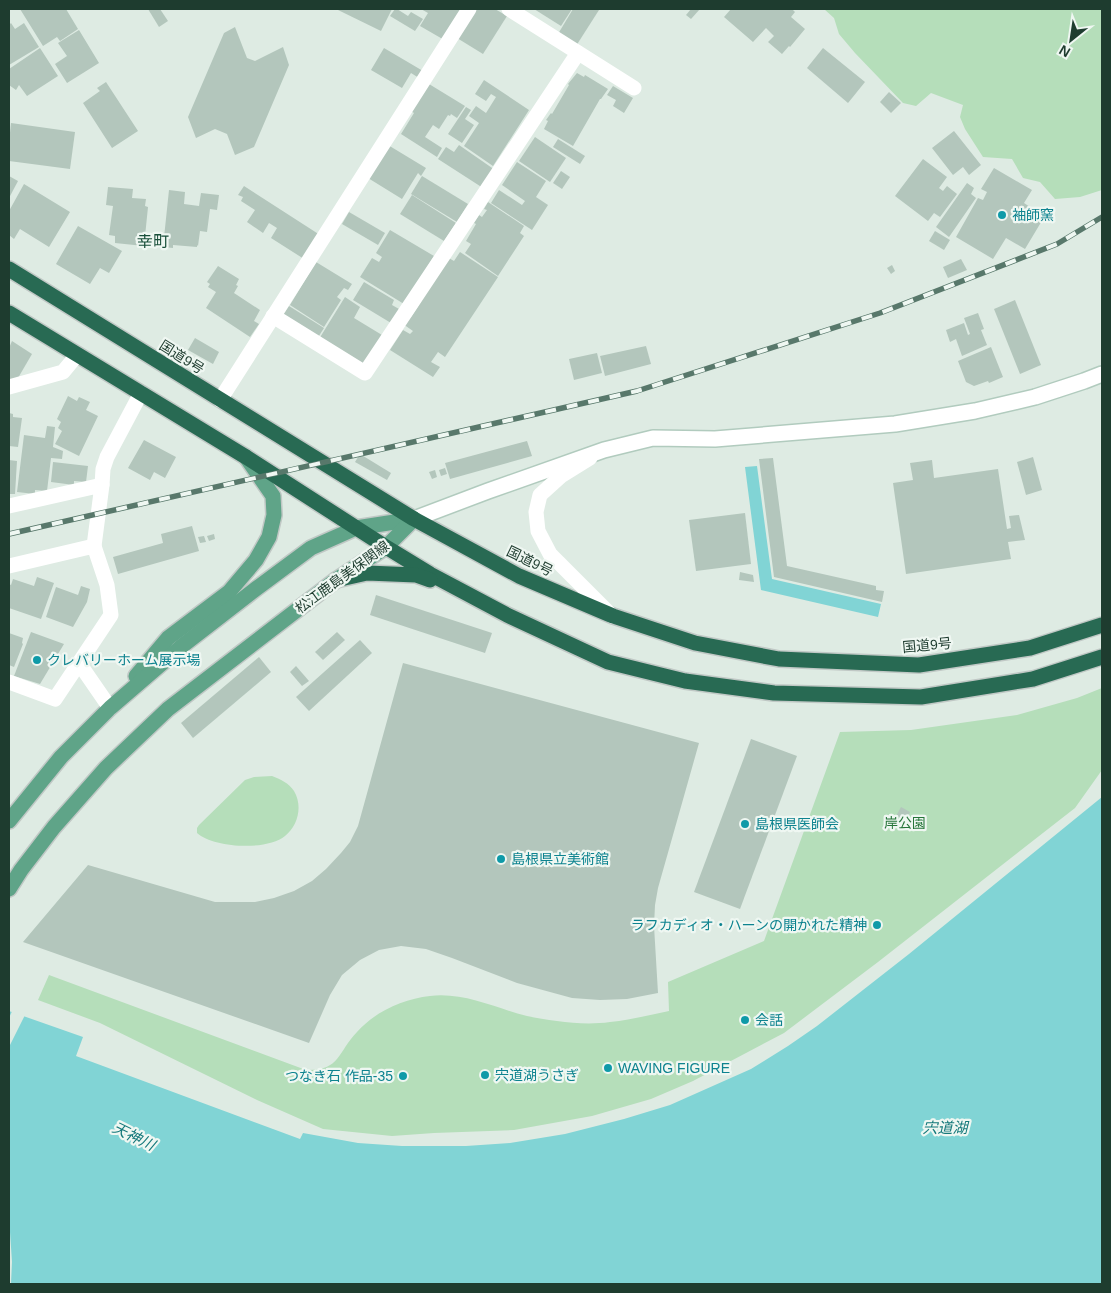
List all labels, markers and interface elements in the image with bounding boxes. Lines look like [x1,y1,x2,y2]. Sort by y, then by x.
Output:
north arrow [1046,15,1096,65]
text: N [1056,42,1073,61]
place label: 袖師窯 [1012,207,1054,223]
marker: 袖師窯 [996,209,1008,221]
district label: 幸町 [137,233,169,250]
street label: 国道9号 [157,337,207,377]
street label: 松江鹿島美保関線 [292,538,392,616]
street label: 国道9号 [504,543,556,579]
street label: 国道9号 [901,635,953,655]
place label: クレバリーホーム展示場 [47,652,201,668]
marker: クレバリーホーム展示場 [31,654,43,666]
park label: 岸公園 [884,815,926,831]
place label: 島根県医師会 [755,816,839,832]
marker: 島根県医師会 [739,818,751,830]
place label: 島根県立美術館 [511,851,609,867]
marker: 島根県立美術館 [495,853,507,865]
place label: ラフカディオ・ハーンの開かれた精神 [631,917,867,933]
marker: ラフカディオ・ハーンの開かれた精神 [871,919,883,931]
place label: 会話 [755,1012,783,1028]
marker: 会話 [739,1014,751,1026]
place label: WAVING FIGURE [618,1060,730,1076]
marker: WAVING FIGURE [602,1062,614,1074]
place label: 宍道湖うさぎ [495,1067,579,1083]
place label: つなき石 作品-35 [285,1068,393,1084]
marker: 宍道湖うさぎ [479,1069,491,1081]
marker: つなき石 作品-35 [397,1070,409,1082]
water label: 天神川 [110,1118,160,1154]
water label: 宍道湖 [922,1119,969,1136]

